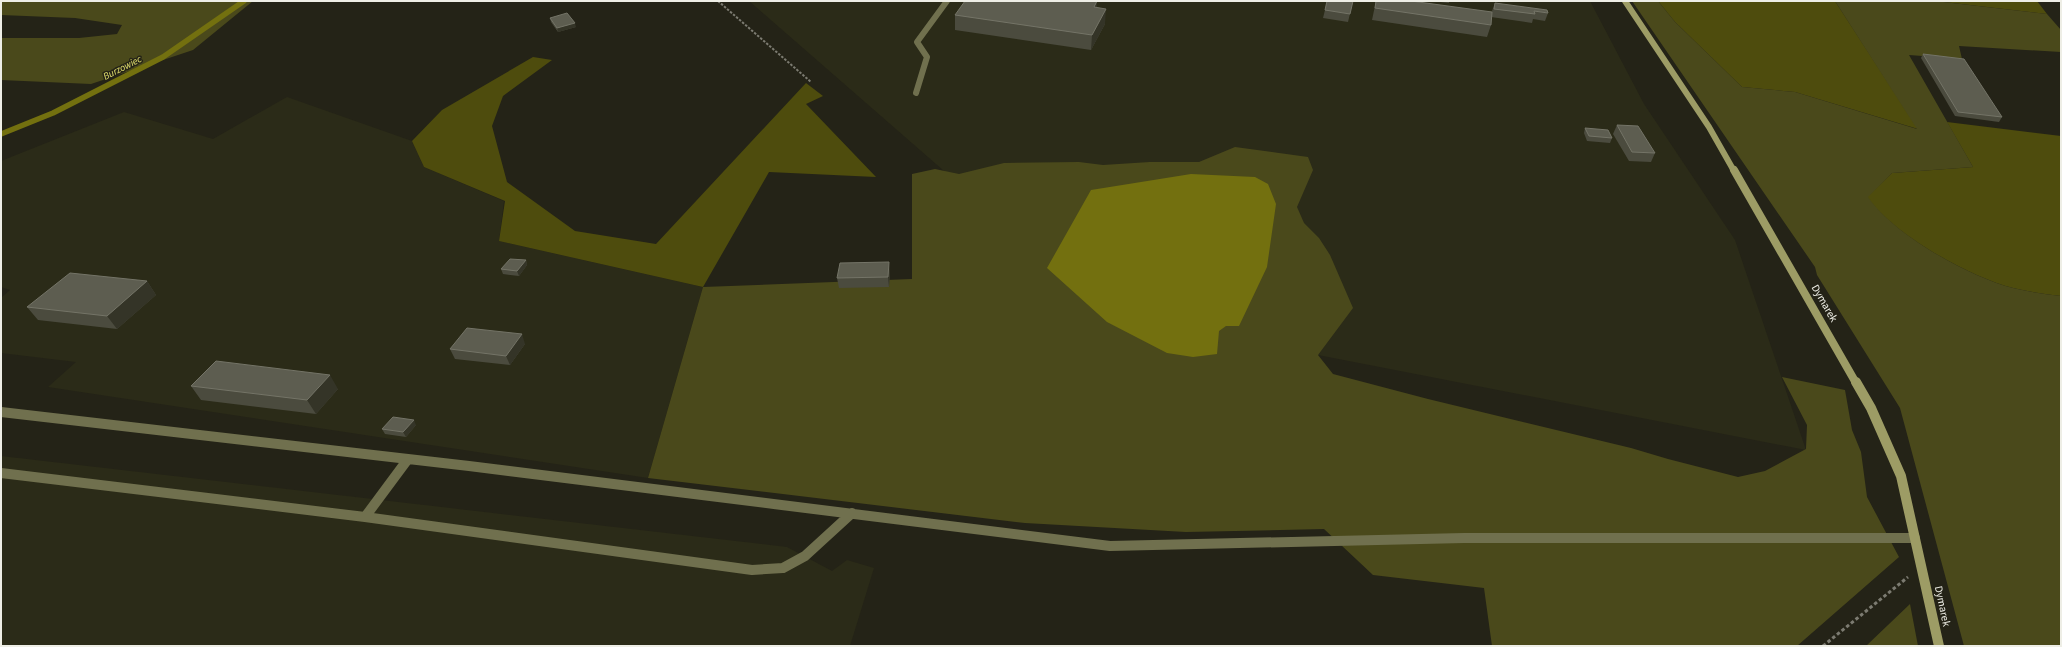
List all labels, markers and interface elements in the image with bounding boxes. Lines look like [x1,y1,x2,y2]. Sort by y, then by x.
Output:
water label: Burzowiec [101,52,145,84]
street label: Dymarek [1808,282,1842,325]
street label: Dymarek [1931,584,1954,628]

